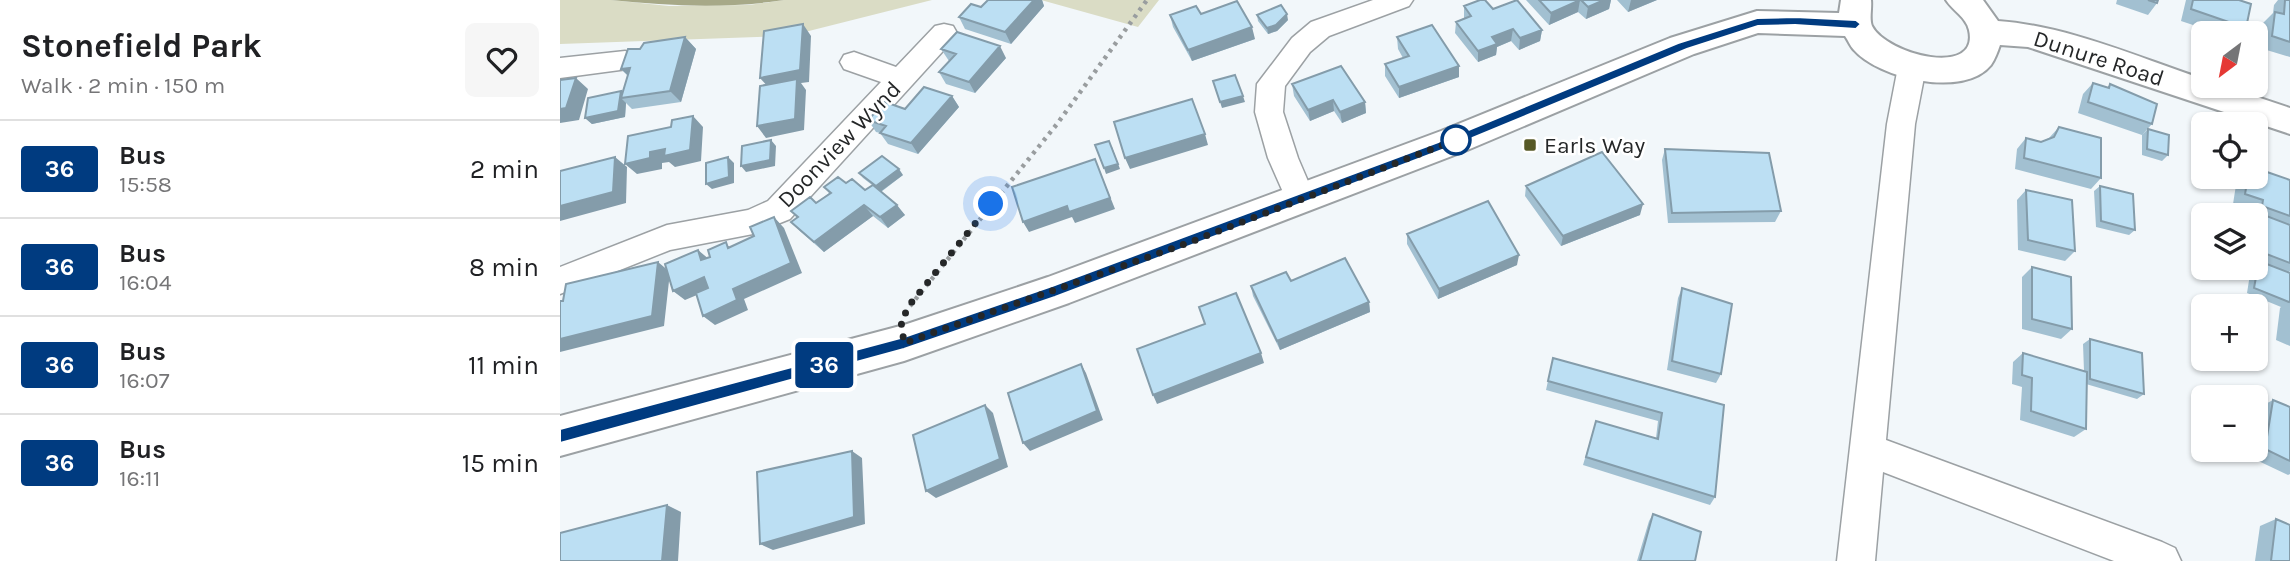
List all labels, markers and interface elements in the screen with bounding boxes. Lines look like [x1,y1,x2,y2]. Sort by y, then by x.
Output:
north arrow [2191,21,2268,98]
map controls [2191,21,2268,462]
button: heart [465,23,539,97]
street label: Dunure Road [2030,25,2167,92]
text: Stonefield Park [21,27,262,65]
text: Walk · 2 min · 150 m [21,72,225,99]
street label: Doonview Wynd [772,76,906,213]
button: locate [2191,112,2268,189]
unlabelled marker [1441,125,1471,155]
place label: Earls Way [1544,132,1645,159]
marker: Earls Way [1522,137,1538,153]
text: Bus [119,140,166,171]
text: 2 min [470,154,539,185]
text: 36 [45,155,74,183]
text: 15:58 [119,171,172,198]
your location [973,186,1008,221]
button: layers [2191,203,2268,280]
text: Bus [119,238,166,269]
text: 8 min [469,252,539,283]
text: 36 [45,253,74,281]
text: 16:04 [119,269,172,296]
button: + [2191,294,2268,371]
text: Bus [119,336,166,367]
line badge: 36 [792,342,856,388]
text: 11 min [468,350,539,381]
text: 36 [45,351,74,379]
text: 36 [809,351,839,379]
text: 16:07 [119,367,170,394]
button: − [2191,385,2268,462]
text: Bus [119,434,166,465]
text: 15 min [462,448,539,479]
text: 36 [45,449,74,477]
text: 16:11 [119,465,160,492]

